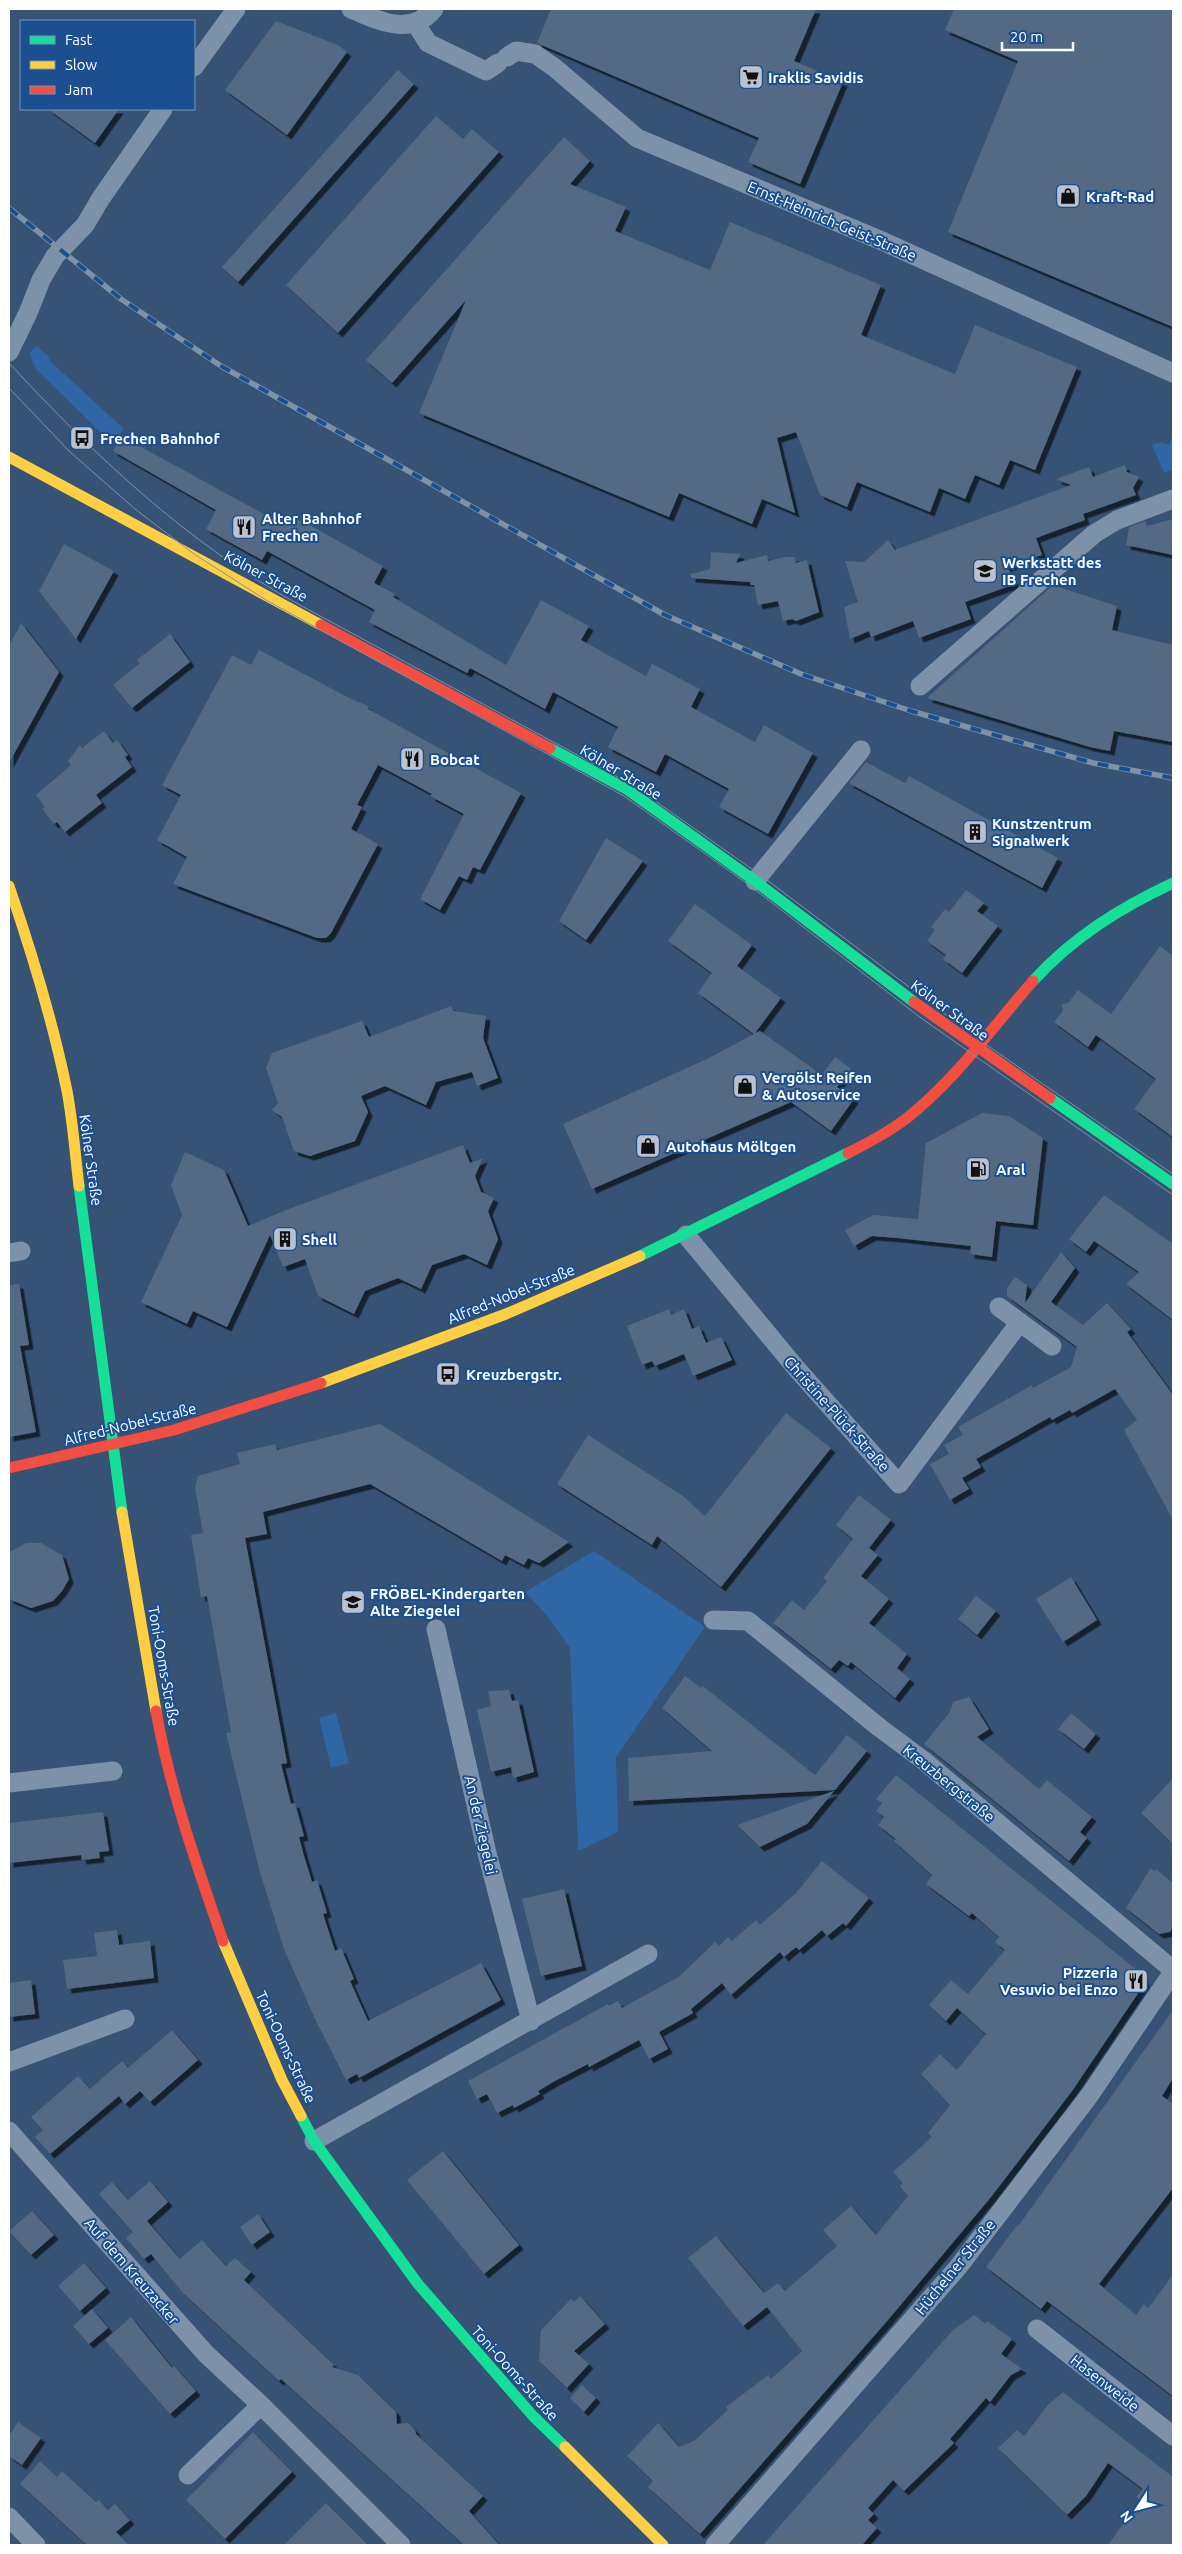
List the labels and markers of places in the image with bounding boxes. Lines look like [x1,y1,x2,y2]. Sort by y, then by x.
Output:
supermarket icon: Iraklis Savidis [738,64,764,90]
place label: Iraklis Savidis [768,69,864,86]
shop icon: Kraft-Rad [1055,183,1081,209]
place label: Kraft-Rad [1086,188,1154,205]
bus stop icon: Frechen Bahnhof [69,425,95,451]
place label: Frechen Bahnhof [100,430,220,447]
place label: Alter Bahnhof Frechen [262,510,362,544]
restaurant icon: Alter Bahnhof Frechen [231,514,257,540]
place label: Werkstatt des IB Frechen [1002,554,1102,588]
school or university icon: Werkstatt des IB Frechen [972,558,998,584]
restaurant icon: Bobcat [399,746,425,772]
place label: Bobcat [430,751,480,768]
place label: Kunstzentrum Signalwerk [992,815,1092,849]
building icon: Kunstzentrum Signalwerk [962,819,988,845]
place label: Vergölst Reifen & Autoservice [762,1069,872,1103]
shop icon: Vergölst Reifen & Autoservice [732,1073,758,1099]
shop icon: Autohaus Möltgen [635,1133,661,1159]
place label: Autohaus Möltgen [666,1138,796,1155]
fuel station icon: Aral [965,1156,991,1182]
place label: Aral [996,1161,1026,1178]
building icon: Shell [272,1226,298,1252]
place label: Shell [302,1231,337,1248]
bus stop icon: Kreuzbergstr. [435,1361,461,1387]
place label: Kreuzbergstr. [466,1366,562,1383]
place label: FRÖBEL-Kindergarten Alte Ziegelei [370,1585,525,1619]
school or university icon: FRÖBEL-Kindergarten Alte Ziegelei [340,1589,366,1615]
place label: Pizzeria Vesuvio bei Enzo [1000,1964,1118,1998]
restaurant icon: Pizzeria Vesuvio bei Enzo [1123,1968,1149,1994]

